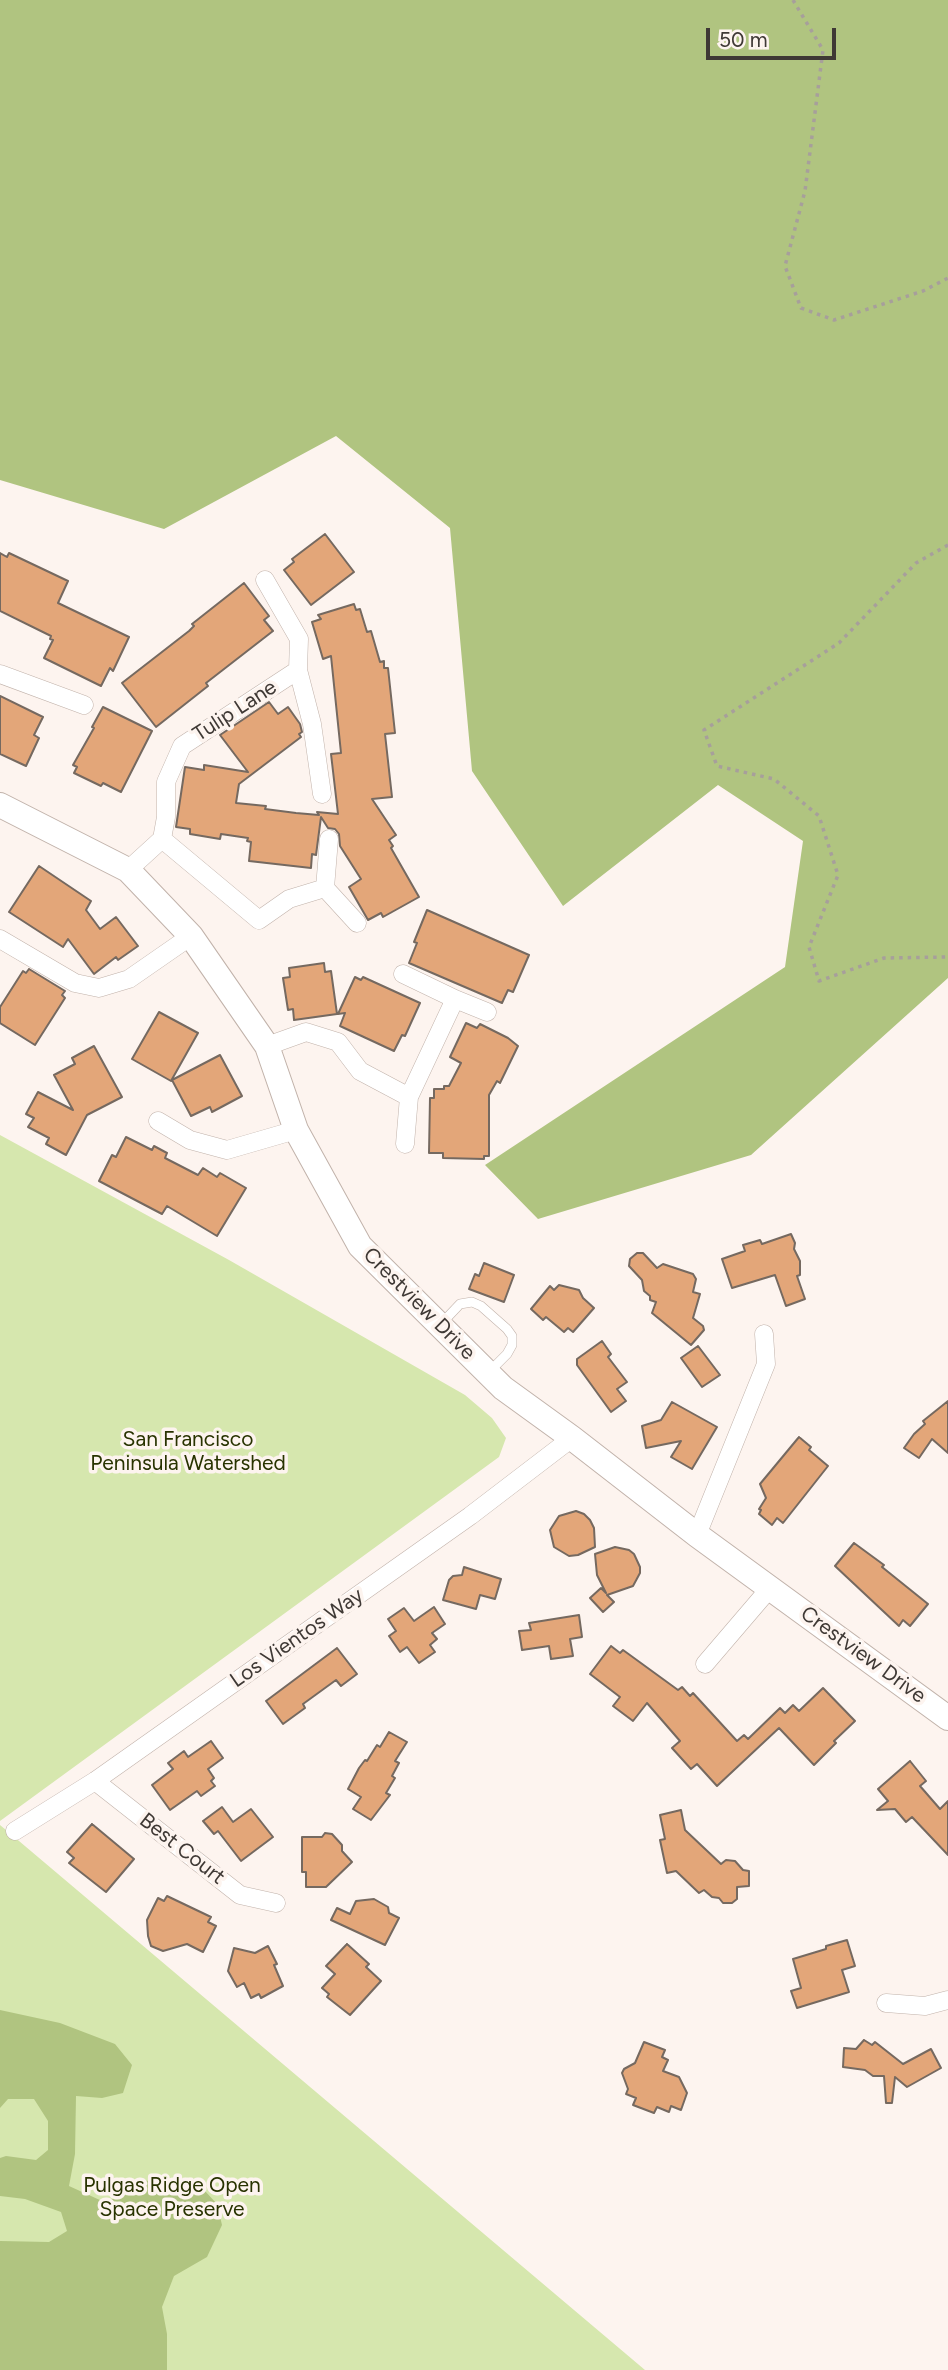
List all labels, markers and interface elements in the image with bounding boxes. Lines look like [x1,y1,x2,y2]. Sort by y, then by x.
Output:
scale bar [710,14,839,58]
text: 50 m [719,27,768,52]
street label: Tulip Lane [189,675,281,747]
street label: Crestview Drive [358,1243,480,1365]
park label: San Francisco Peninsula Watershed [90,1427,286,1477]
street label: Los Vientos Way [226,1583,368,1693]
street label: Crestview Drive [795,1601,931,1709]
street label: Best Court [134,1808,230,1890]
park label: Pulgas Ridge Open Space Preserve [83,2173,261,2223]

